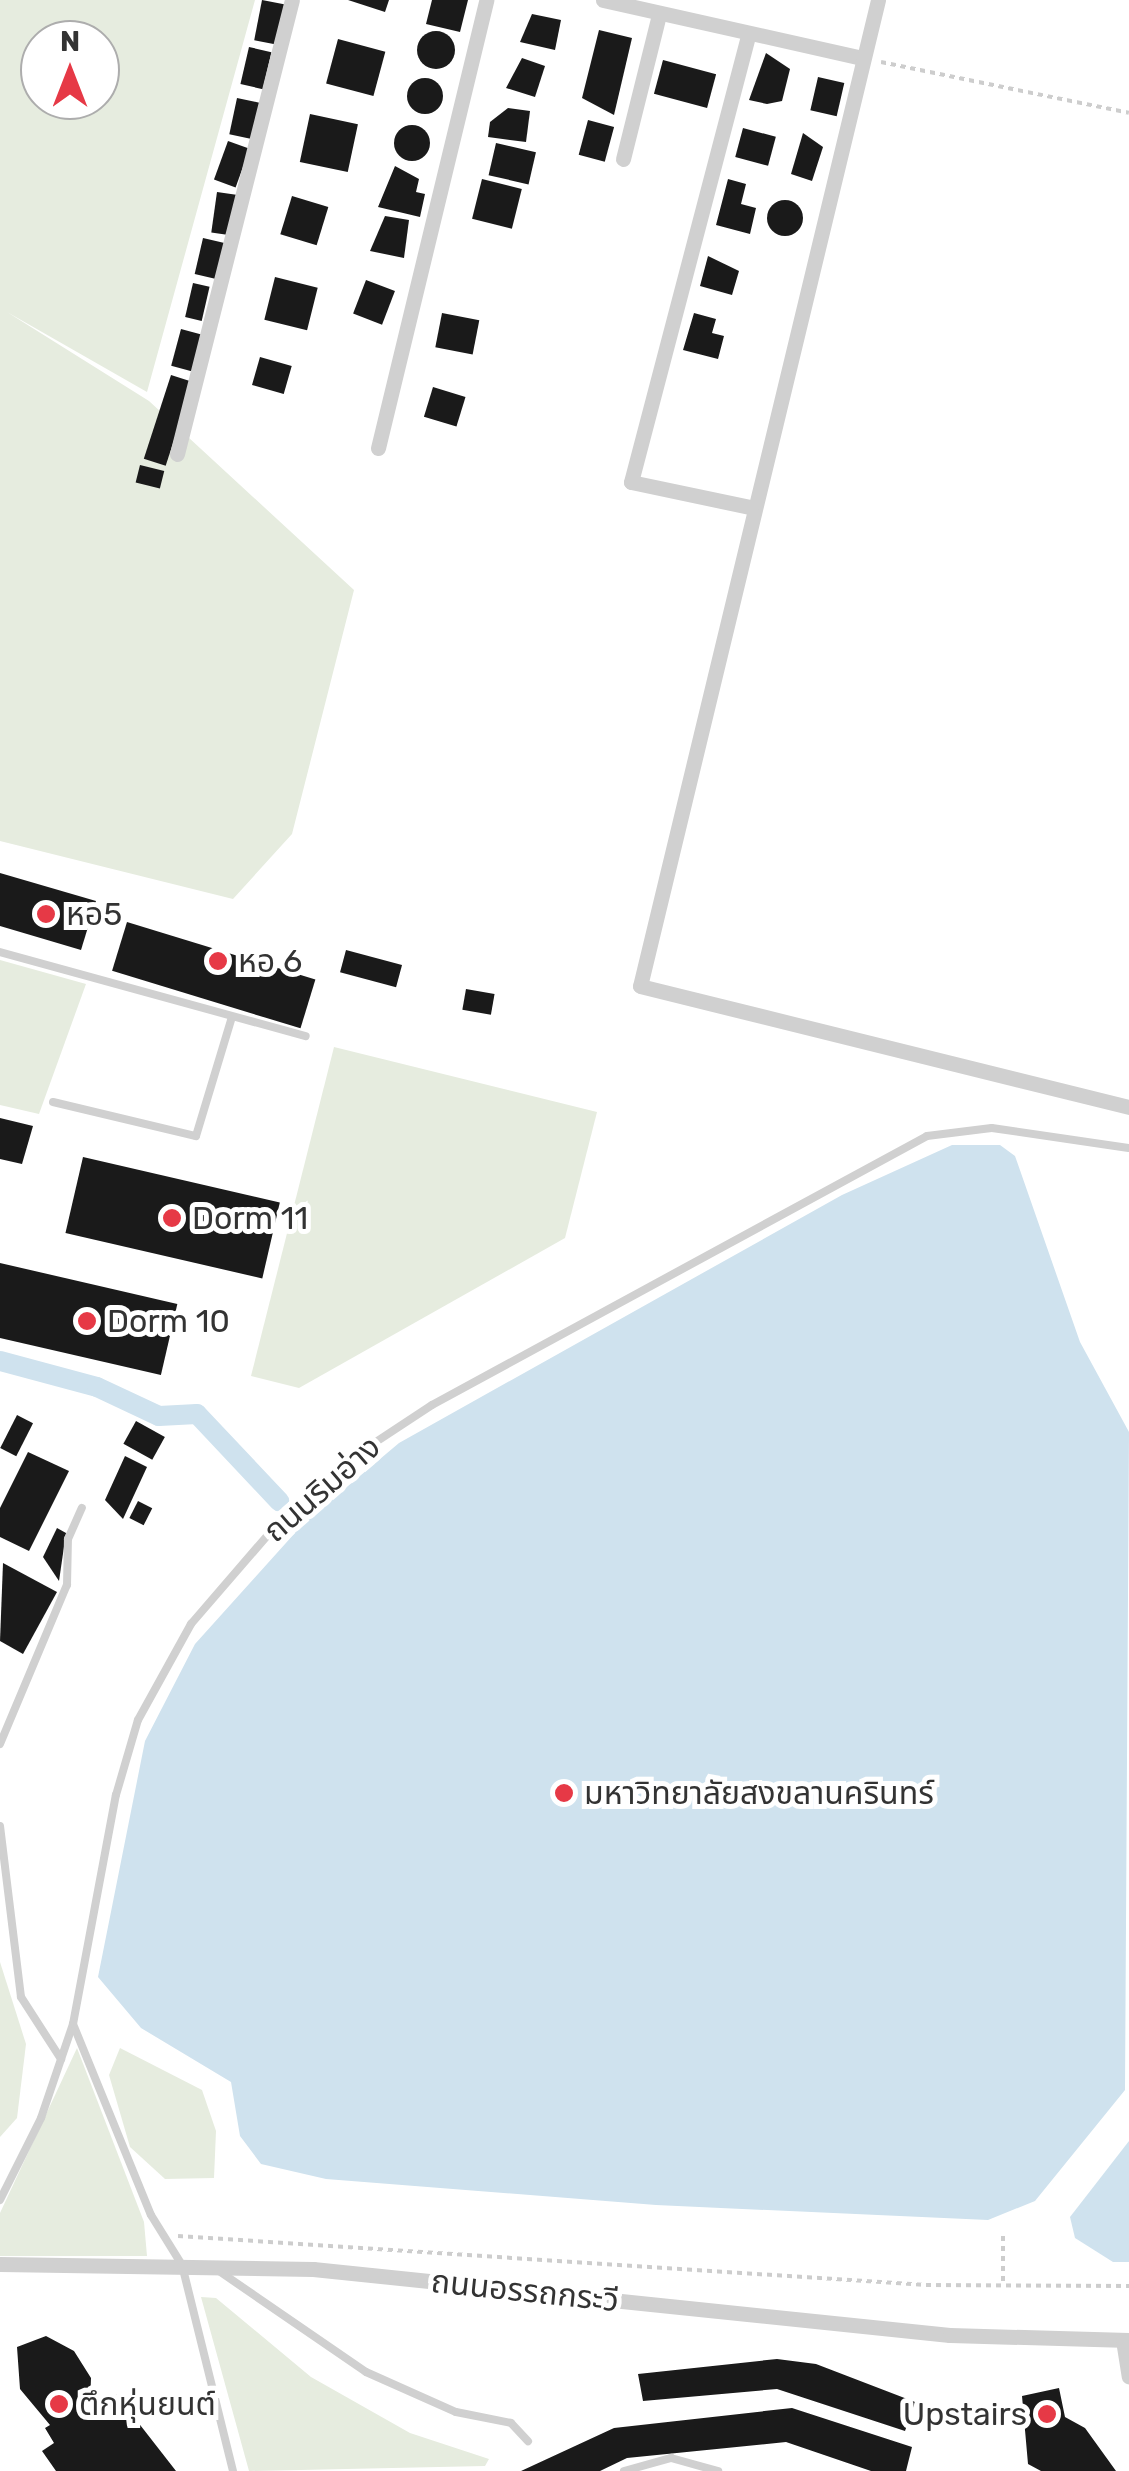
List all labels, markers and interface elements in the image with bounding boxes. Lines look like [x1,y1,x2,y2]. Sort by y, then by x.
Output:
north arrow [20,20,120,120]
text: N [60,25,80,58]
place label: หอ5 [66,895,122,933]
marker: หอ5 [35,903,57,925]
place label: หอ 6 [238,942,302,980]
marker: หอ 6 [207,950,229,972]
place label: Dorm 11 [192,1199,308,1237]
marker: Dorm 11 [161,1207,183,1229]
place label: Dorm 10 [107,1302,230,1340]
marker: Dorm 10 [76,1310,98,1332]
street label: ถนนริมอ่าง [256,1428,388,1550]
place label: มหาวิทยาลัยสงขลานครินทร์ [584,1774,934,1812]
marker: มหาวิทยาลัยสงขลานครินทร์ [553,1782,575,1804]
street label: ถนนอรรถกระวี [429,2262,621,2320]
place label: ตึกหุ่นยนต์ [79,2385,216,2423]
marker: ตึกหุ่นยนต์ [48,2393,70,2415]
place label: Upstairs [903,2395,1027,2433]
marker: Upstairs [1036,2403,1058,2425]

